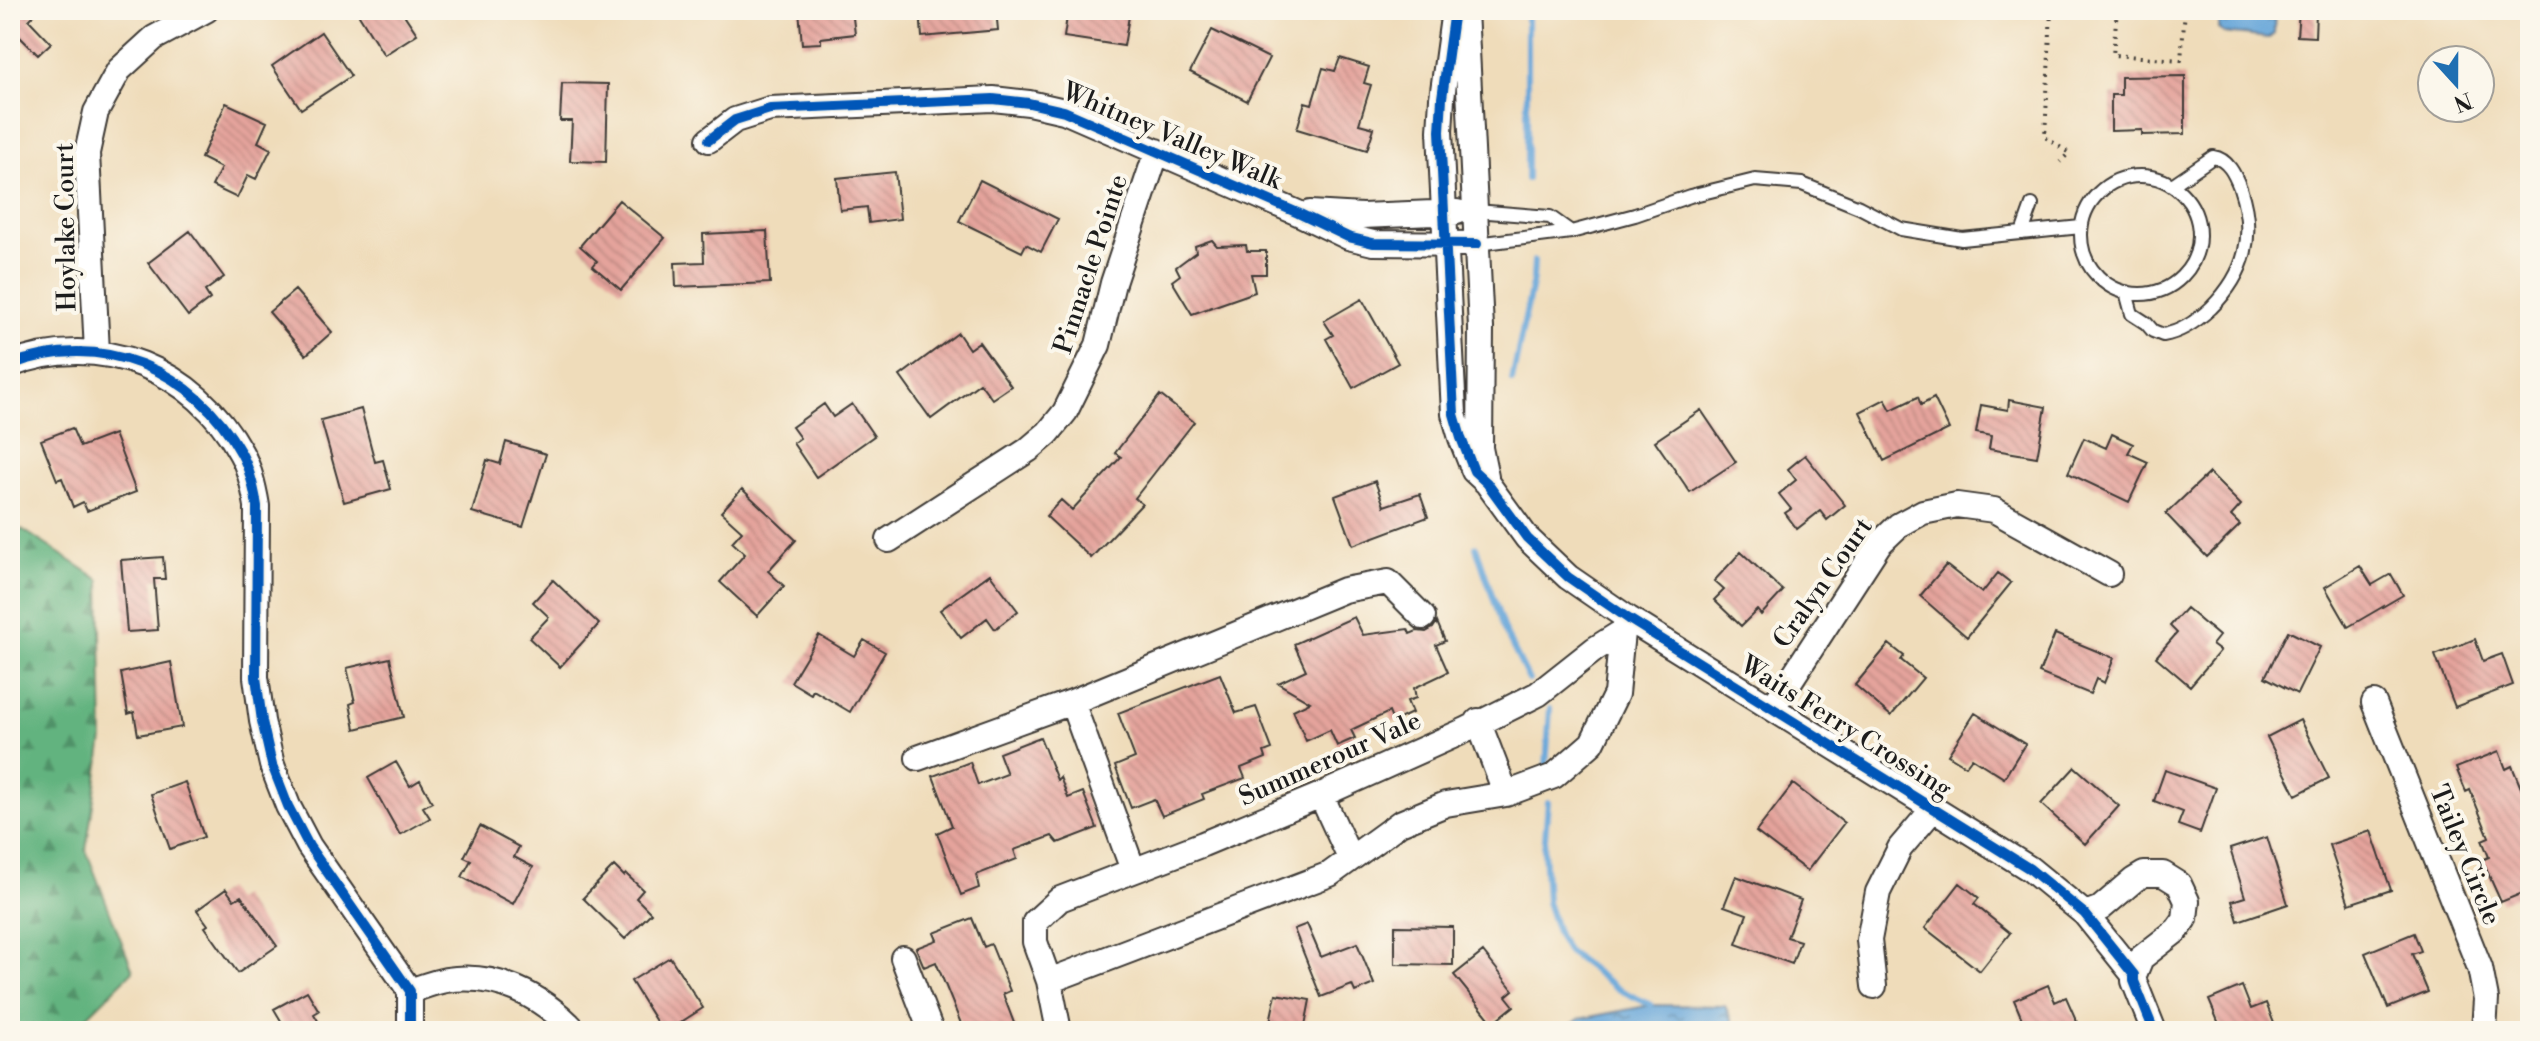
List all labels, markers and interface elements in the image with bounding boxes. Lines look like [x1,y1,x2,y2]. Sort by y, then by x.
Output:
north arrow [2416,44,2496,124]
street label: Whitney Valley Walk [1057,75,1288,197]
text: N [2449,86,2476,117]
street label: Hoylake Court [49,142,83,312]
street label: Pinnacle Pointe [1047,170,1135,358]
street label: Cralyn Court [1766,512,1880,654]
street label: Waits Ferry Crossing [1733,648,1958,805]
street label: Summerour Vale [1234,705,1426,813]
street label: Tailey Circle [2422,780,2508,930]

